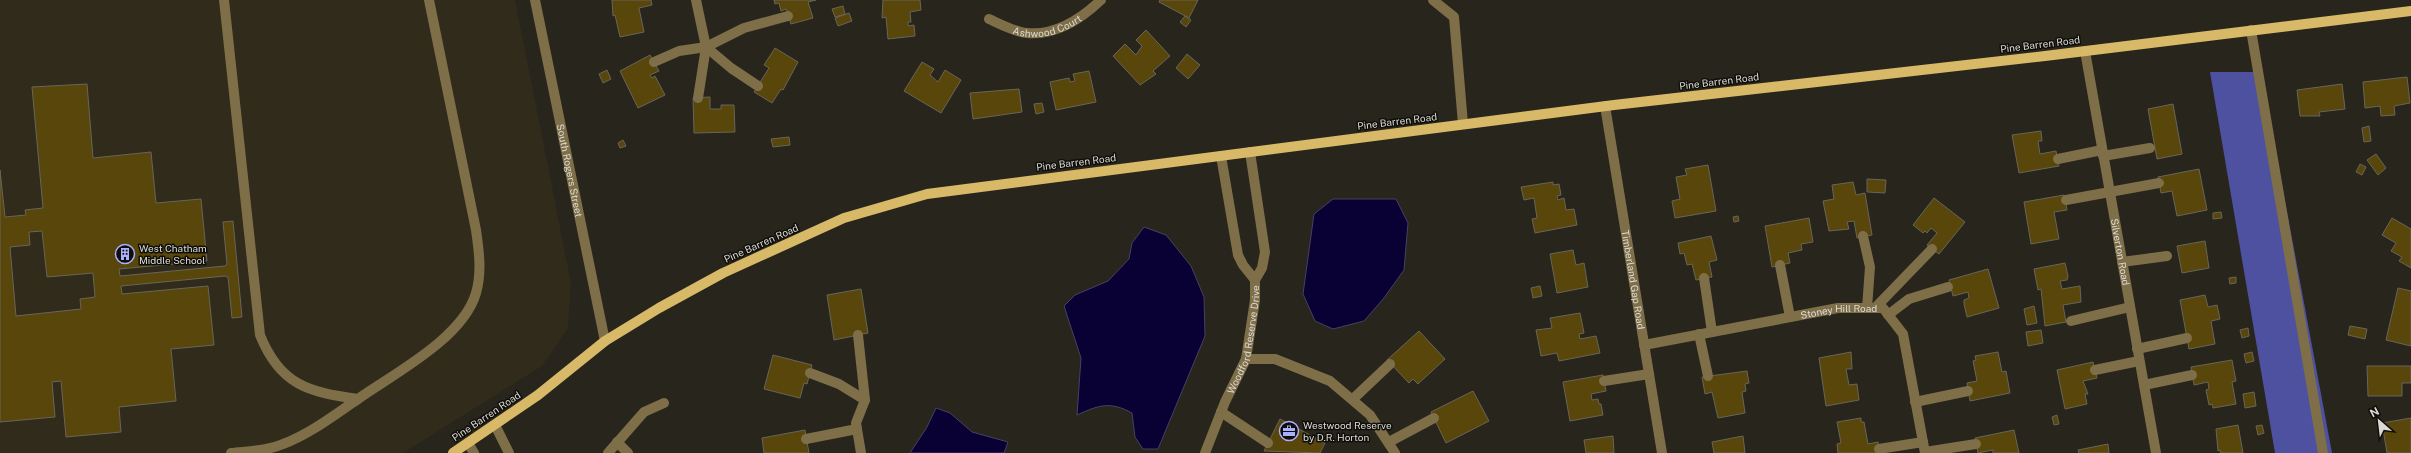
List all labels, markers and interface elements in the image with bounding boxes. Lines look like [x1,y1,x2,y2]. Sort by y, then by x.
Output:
street label: Ashwood Court [1011,12,1084,39]
street label: Pine Barren Road [1999,33,2081,55]
street label: Pine Barren Road [1678,70,1760,92]
street label: Pine Barren Road [1356,110,1438,132]
street label: South Rogers Street [555,123,585,218]
street label: Pine Barren Road [1035,151,1117,173]
street label: Silverton Road [2109,217,2132,286]
street label: Pine Barren Road [722,221,800,265]
street label: Timberland Gap Road [1619,229,1648,330]
place label: West Chatham Middle School [139,242,207,266]
building icon: West Chatham Middle School [114,243,136,265]
street label: Woodford Reserve Drive [1224,285,1261,396]
street label: Stoney Hill Road [1799,302,1877,321]
street label: Pine Barren Road [449,389,523,443]
north arrow [2359,401,2399,441]
text: N [2368,405,2381,419]
place label: Westwood Reserve by D.R. Horton [1303,419,1392,443]
office icon: Westwood Reserve by D.R. Horton [1278,420,1300,442]

